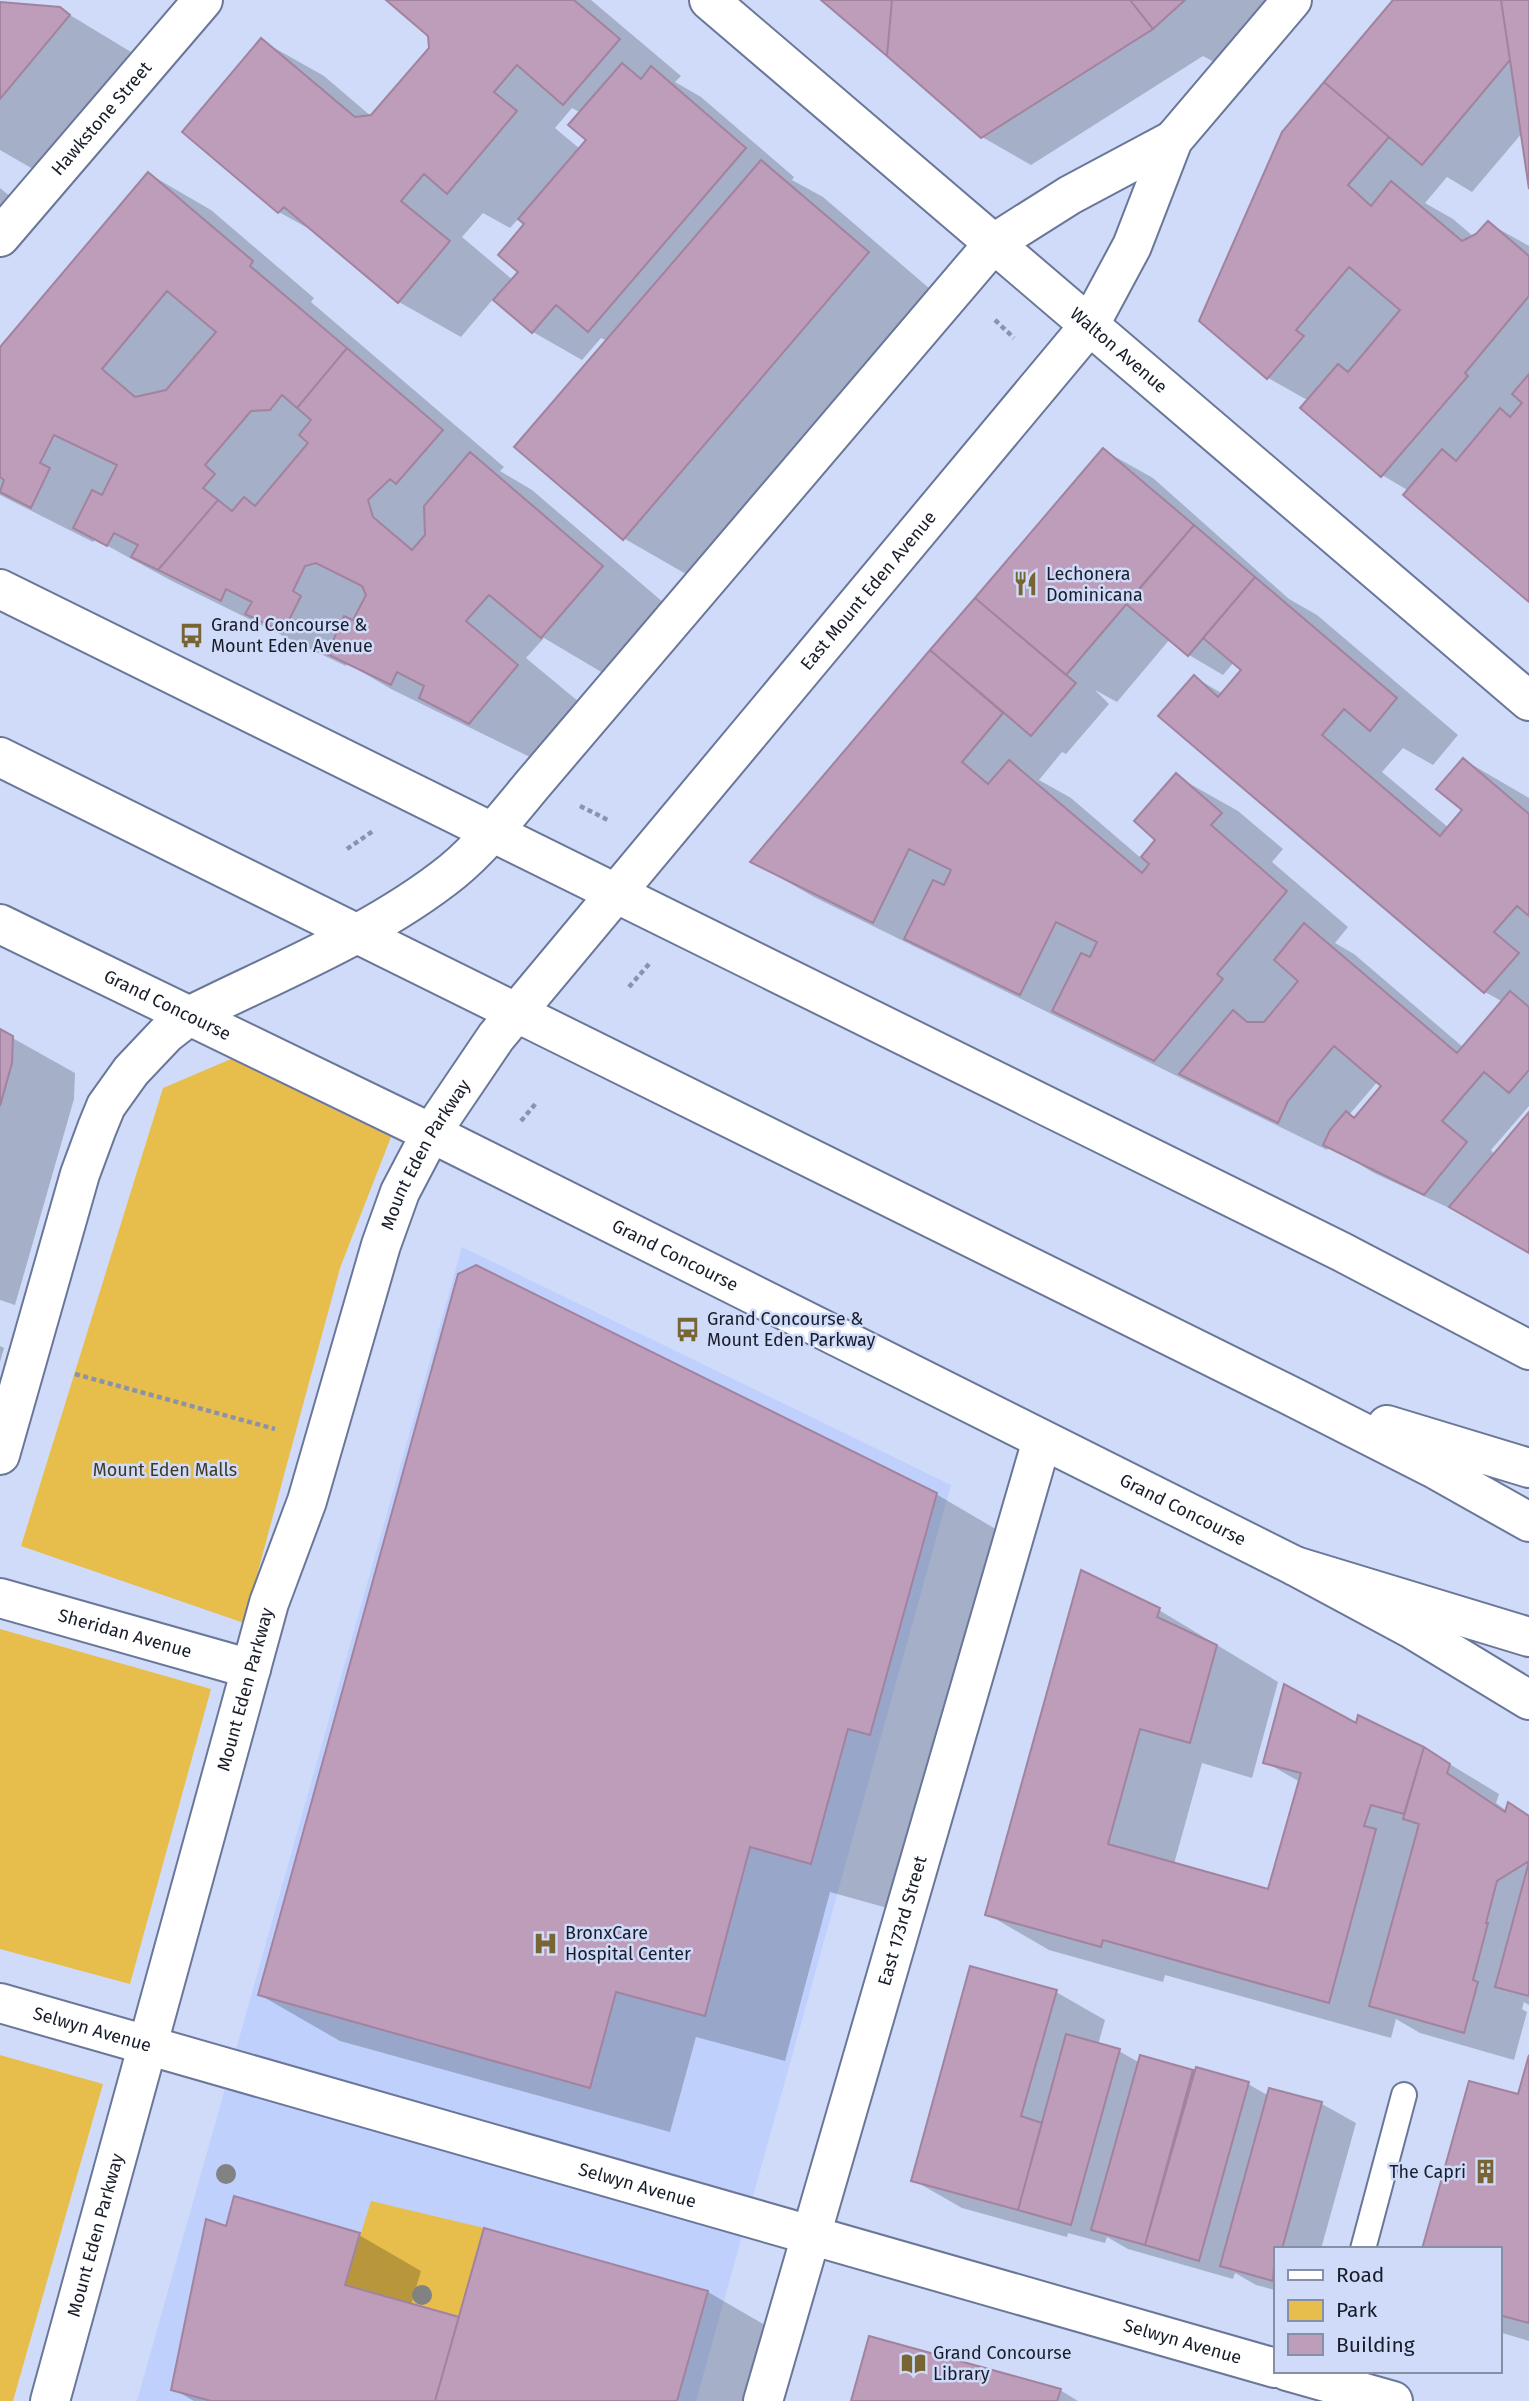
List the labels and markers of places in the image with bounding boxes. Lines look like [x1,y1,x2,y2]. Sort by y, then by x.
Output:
place label: Lechonera Dominicana [1046,563,1143,606]
restaurant icon: Lechonera Dominicana [1012,570,1040,598]
place label: Grand Concourse & Mount Eden Avenue [211,614,373,657]
bus stop icon: Grand Concourse & Mount Eden Avenue [177,621,205,649]
place label: Grand Concourse & Mount Eden Parkway [707,1308,876,1351]
bus stop icon: Grand Concourse & Mount Eden Parkway [673,1315,701,1343]
place label: BronxCare Hospital Center [565,1922,691,1965]
hospital icon: BronxCare Hospital Center [531,1929,559,1957]
building icon: The Capri [1472,2158,1500,2186]
place label: The Capri [1389,2161,1466,2183]
place label: Grand Concourse Library [933,2342,1071,2385]
library icon: Grand Concourse Library [899,2349,927,2377]

